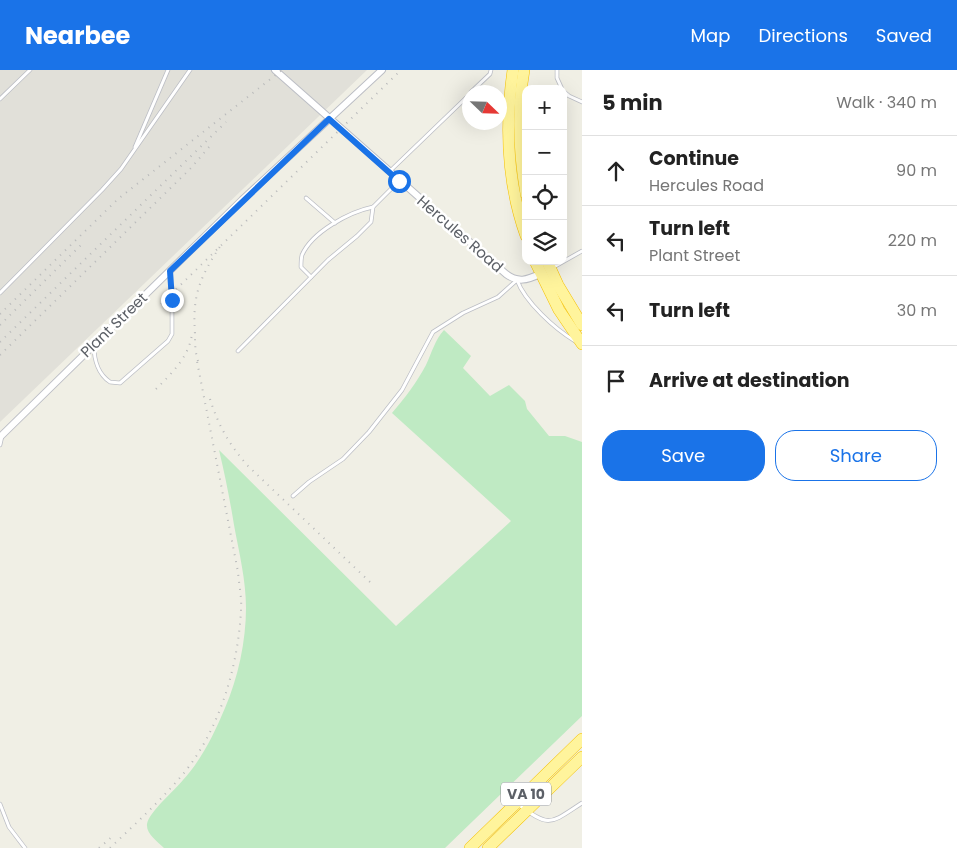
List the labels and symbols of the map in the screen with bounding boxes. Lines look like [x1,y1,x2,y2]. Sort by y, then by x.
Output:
north arrow [462,85,507,130]
route start [388,170,411,193]
street label: Hercules Road [413,190,508,277]
street label: Plant Street [76,287,152,362]
route end [161,289,184,312]
road number: VA 10 [501,782,551,806]

